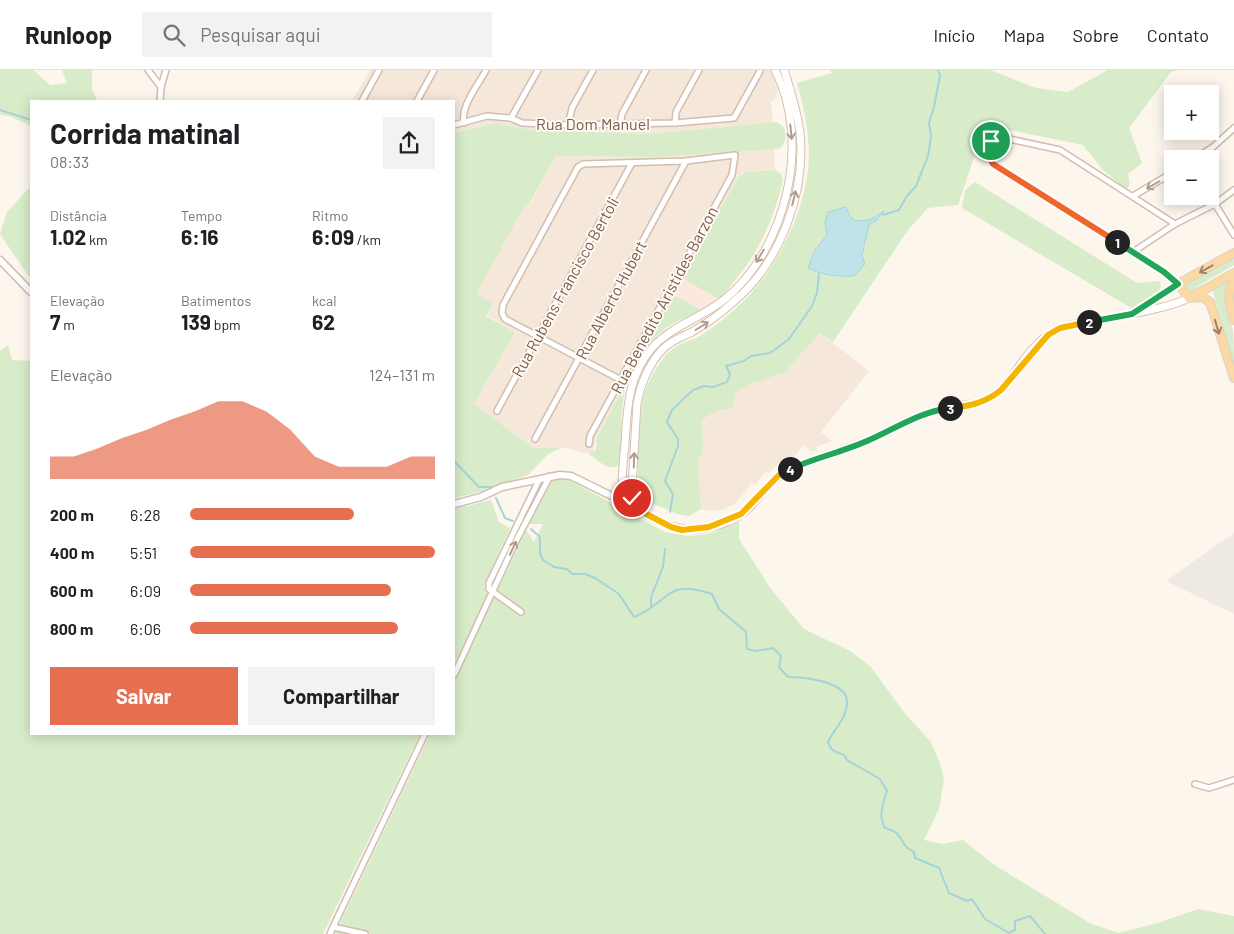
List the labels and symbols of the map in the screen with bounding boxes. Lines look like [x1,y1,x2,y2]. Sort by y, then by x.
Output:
street label: Rua Dom Manuel [536,114,650,133]
pin [970,120,1012,162]
one-way arrow [786,124,796,140]
one-way arrow [1146,180,1160,190]
one-way arrow [790,190,799,206]
street label: Rua Rubens Francisco Bertoli [507,193,622,380]
street label: Rua Benedito Aristides Barzon [606,203,721,397]
pin: 1 [1104,230,1130,254]
street label: Rua Alberto Hubert [571,237,650,362]
one-way arrow [755,249,765,263]
one-way arrow [1199,264,1214,274]
pin: 2 [1076,310,1102,334]
one-way arrow [1213,319,1222,335]
one-way arrow [694,320,708,330]
pin: 3 [938,396,962,420]
one-way arrow [629,452,638,468]
pin: 4 [778,456,802,482]
pin [611,477,653,519]
one-way arrow [509,541,519,556]

